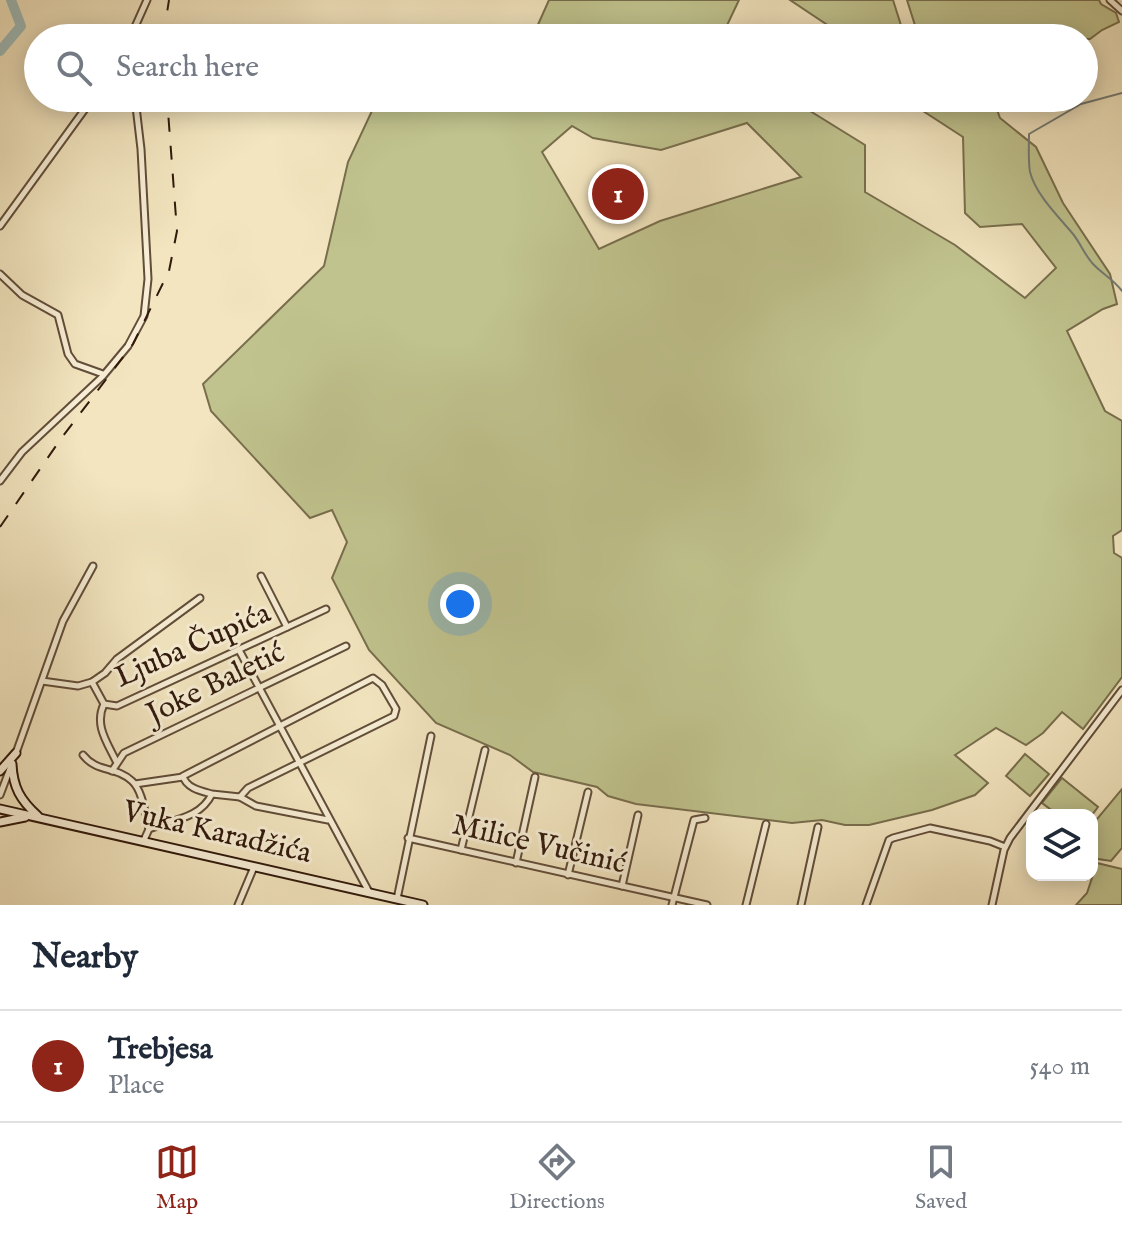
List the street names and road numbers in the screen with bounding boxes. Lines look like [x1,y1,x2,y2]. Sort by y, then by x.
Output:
street label: Ljuba Čupića [109,595,277,697]
street label: Joke Baletić [138,634,291,735]
street label: Vuka Karadžića [118,793,315,873]
street label: Milice Vučinić [448,807,630,883]

